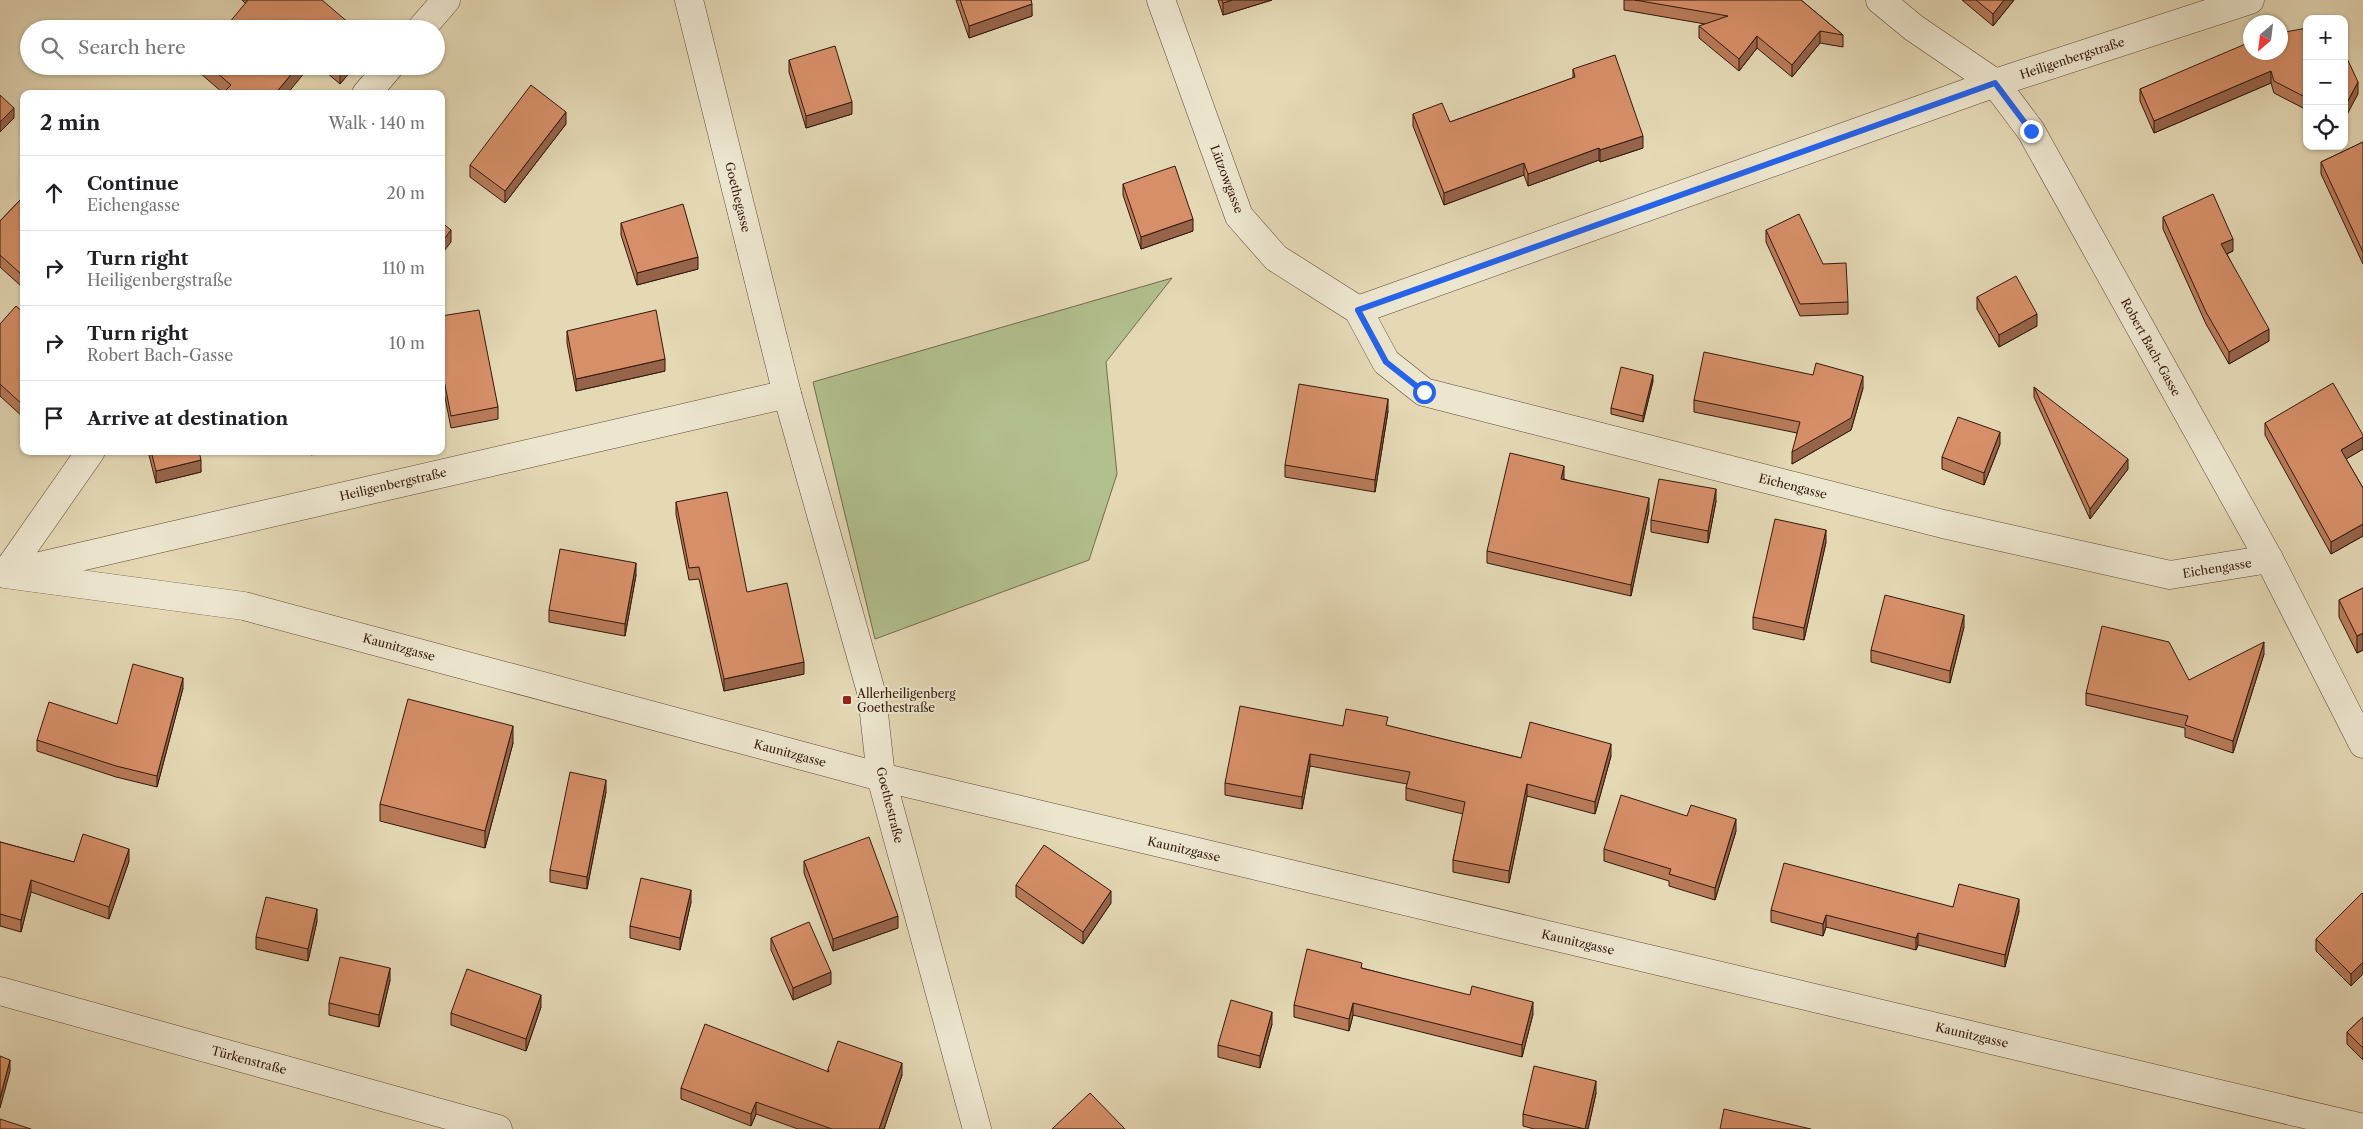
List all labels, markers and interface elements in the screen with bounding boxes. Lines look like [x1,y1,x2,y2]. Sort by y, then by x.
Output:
north arrow [2243,15,2288,60]
map controls [2303,15,2348,150]
button: + [2303,15,2348,60]
search box [20,20,445,75]
icon: search [38,34,66,62]
street label: Heiligenbergstraße [2018,34,2127,82]
text: Search here [78,36,186,59]
button: − [2303,60,2348,105]
button: locate [2303,105,2348,150]
text: 2 min [40,110,100,135]
text: Walk · 140 m [328,113,425,133]
route end [2020,120,2043,143]
street label: Lützowgasse [1207,143,1247,216]
street label: Goethegasse [722,160,754,234]
text: Continue [87,172,179,195]
icon: ahead [40,179,68,207]
text: 20 m [386,183,425,203]
text: Eichengasse [87,195,180,215]
text: Turn right [87,247,188,270]
icon: right [40,254,68,282]
text: 110 m [382,258,425,278]
text: Heiligenbergstraße [87,270,233,290]
street label: Robert Bach-Gasse [2118,295,2184,399]
text: Turn right [87,322,188,345]
icon: right [40,329,68,357]
text: 10 m [389,333,425,353]
text: Robert Bach-Gasse [87,345,233,365]
route start [1413,381,1436,404]
icon: arrive [40,404,68,432]
text: Arrive at destination [87,407,288,430]
street label: Heiligenbergstraße [338,464,448,504]
street label: Eichengasse [1757,470,1829,502]
street label: Eichengasse [2181,555,2253,581]
street label: Kaunitzgasse [361,630,437,664]
place label: Allerheiligenberg Goethestraße [856,686,956,715]
marker: Allerheiligenberg Goethestraße [841,694,853,706]
street label: Kaunitzgasse [752,736,828,770]
street label: Goethestraße [873,765,907,845]
street label: Kaunitzgasse [1146,833,1222,865]
street label: Kaunitzgasse [1540,926,1616,958]
street label: Kaunitzgasse [1934,1019,2010,1051]
street label: Türkenstraße [210,1043,289,1077]

